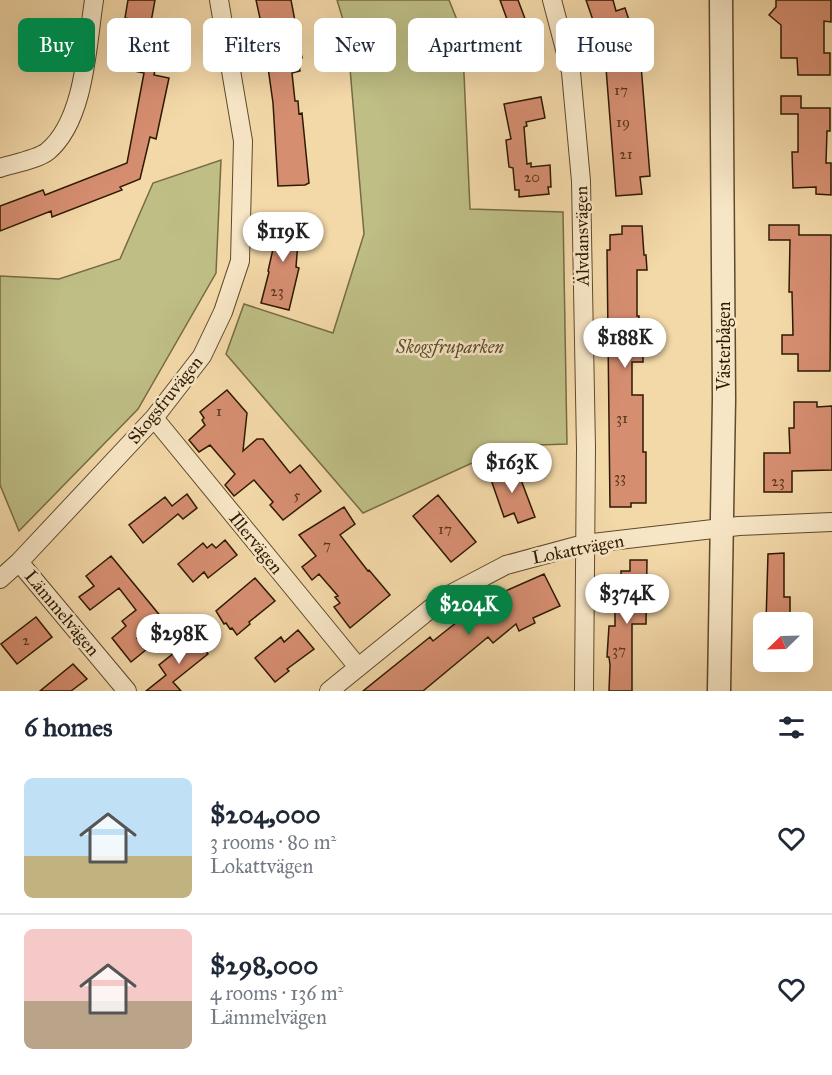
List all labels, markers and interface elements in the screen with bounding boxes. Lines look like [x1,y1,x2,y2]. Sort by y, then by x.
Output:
chip: Buy [18,18,95,72]
chip: Rent [107,18,191,72]
chip: Filters [203,18,302,72]
chip: New [314,18,396,72]
chip: Apartment [408,18,544,72]
chip: House [556,18,654,72]
house number: 17 [614,81,628,99]
house number: 19 [616,113,630,131]
house number: 21 [619,145,633,163]
house number: 20 [524,168,540,186]
street label: Älvdansvägen [570,186,595,287]
pin: $119K [241,212,325,263]
text: $119K [257,219,309,243]
house number: 23 [270,282,284,300]
street label: Västerbågen [713,301,736,392]
pin: $188K [583,318,667,369]
text: $188K [597,325,653,349]
park label: Skogsfruparken [395,336,505,359]
street label: Skogsfruvägen [123,351,208,449]
house number: 1 [216,402,222,420]
house number: 31 [616,409,628,427]
pin: $163K [470,443,554,494]
text: $163K [486,450,538,474]
house number: 33 [614,468,626,486]
house number: 23 [771,472,785,490]
house number: 5 [294,486,301,504]
street label: Illervägen [223,507,288,579]
house number: 17 [438,520,452,538]
street label: Lokattvägen [530,529,626,570]
house number: 7 [323,536,331,554]
street label: Lämmelvägen [19,566,104,661]
pin: $374K [585,574,669,625]
text: $374K [599,581,655,605]
pin: $204K [427,585,511,636]
text: $204K [440,592,498,616]
north arrow [753,612,813,672]
map controls [753,612,813,672]
pin: $298K [137,614,221,665]
text: $298K [150,621,208,645]
house number: 2 [22,631,30,649]
house number: 37 [612,641,626,659]
text: 6 homes [24,711,113,743]
icon: filters [775,711,808,744]
text: $204,000 [210,798,321,830]
icon: home [72,802,144,874]
icon: heart [775,822,808,855]
text: 3 rooms · 80 m² [210,830,336,854]
text: Lokattvägen [210,854,313,878]
text: $298,000 [210,949,318,981]
icon: home [72,953,144,1025]
icon: heart [775,973,808,1006]
text: 4 rooms · 136 m² [210,981,343,1005]
text: Lämmelvägen [210,1005,327,1029]

